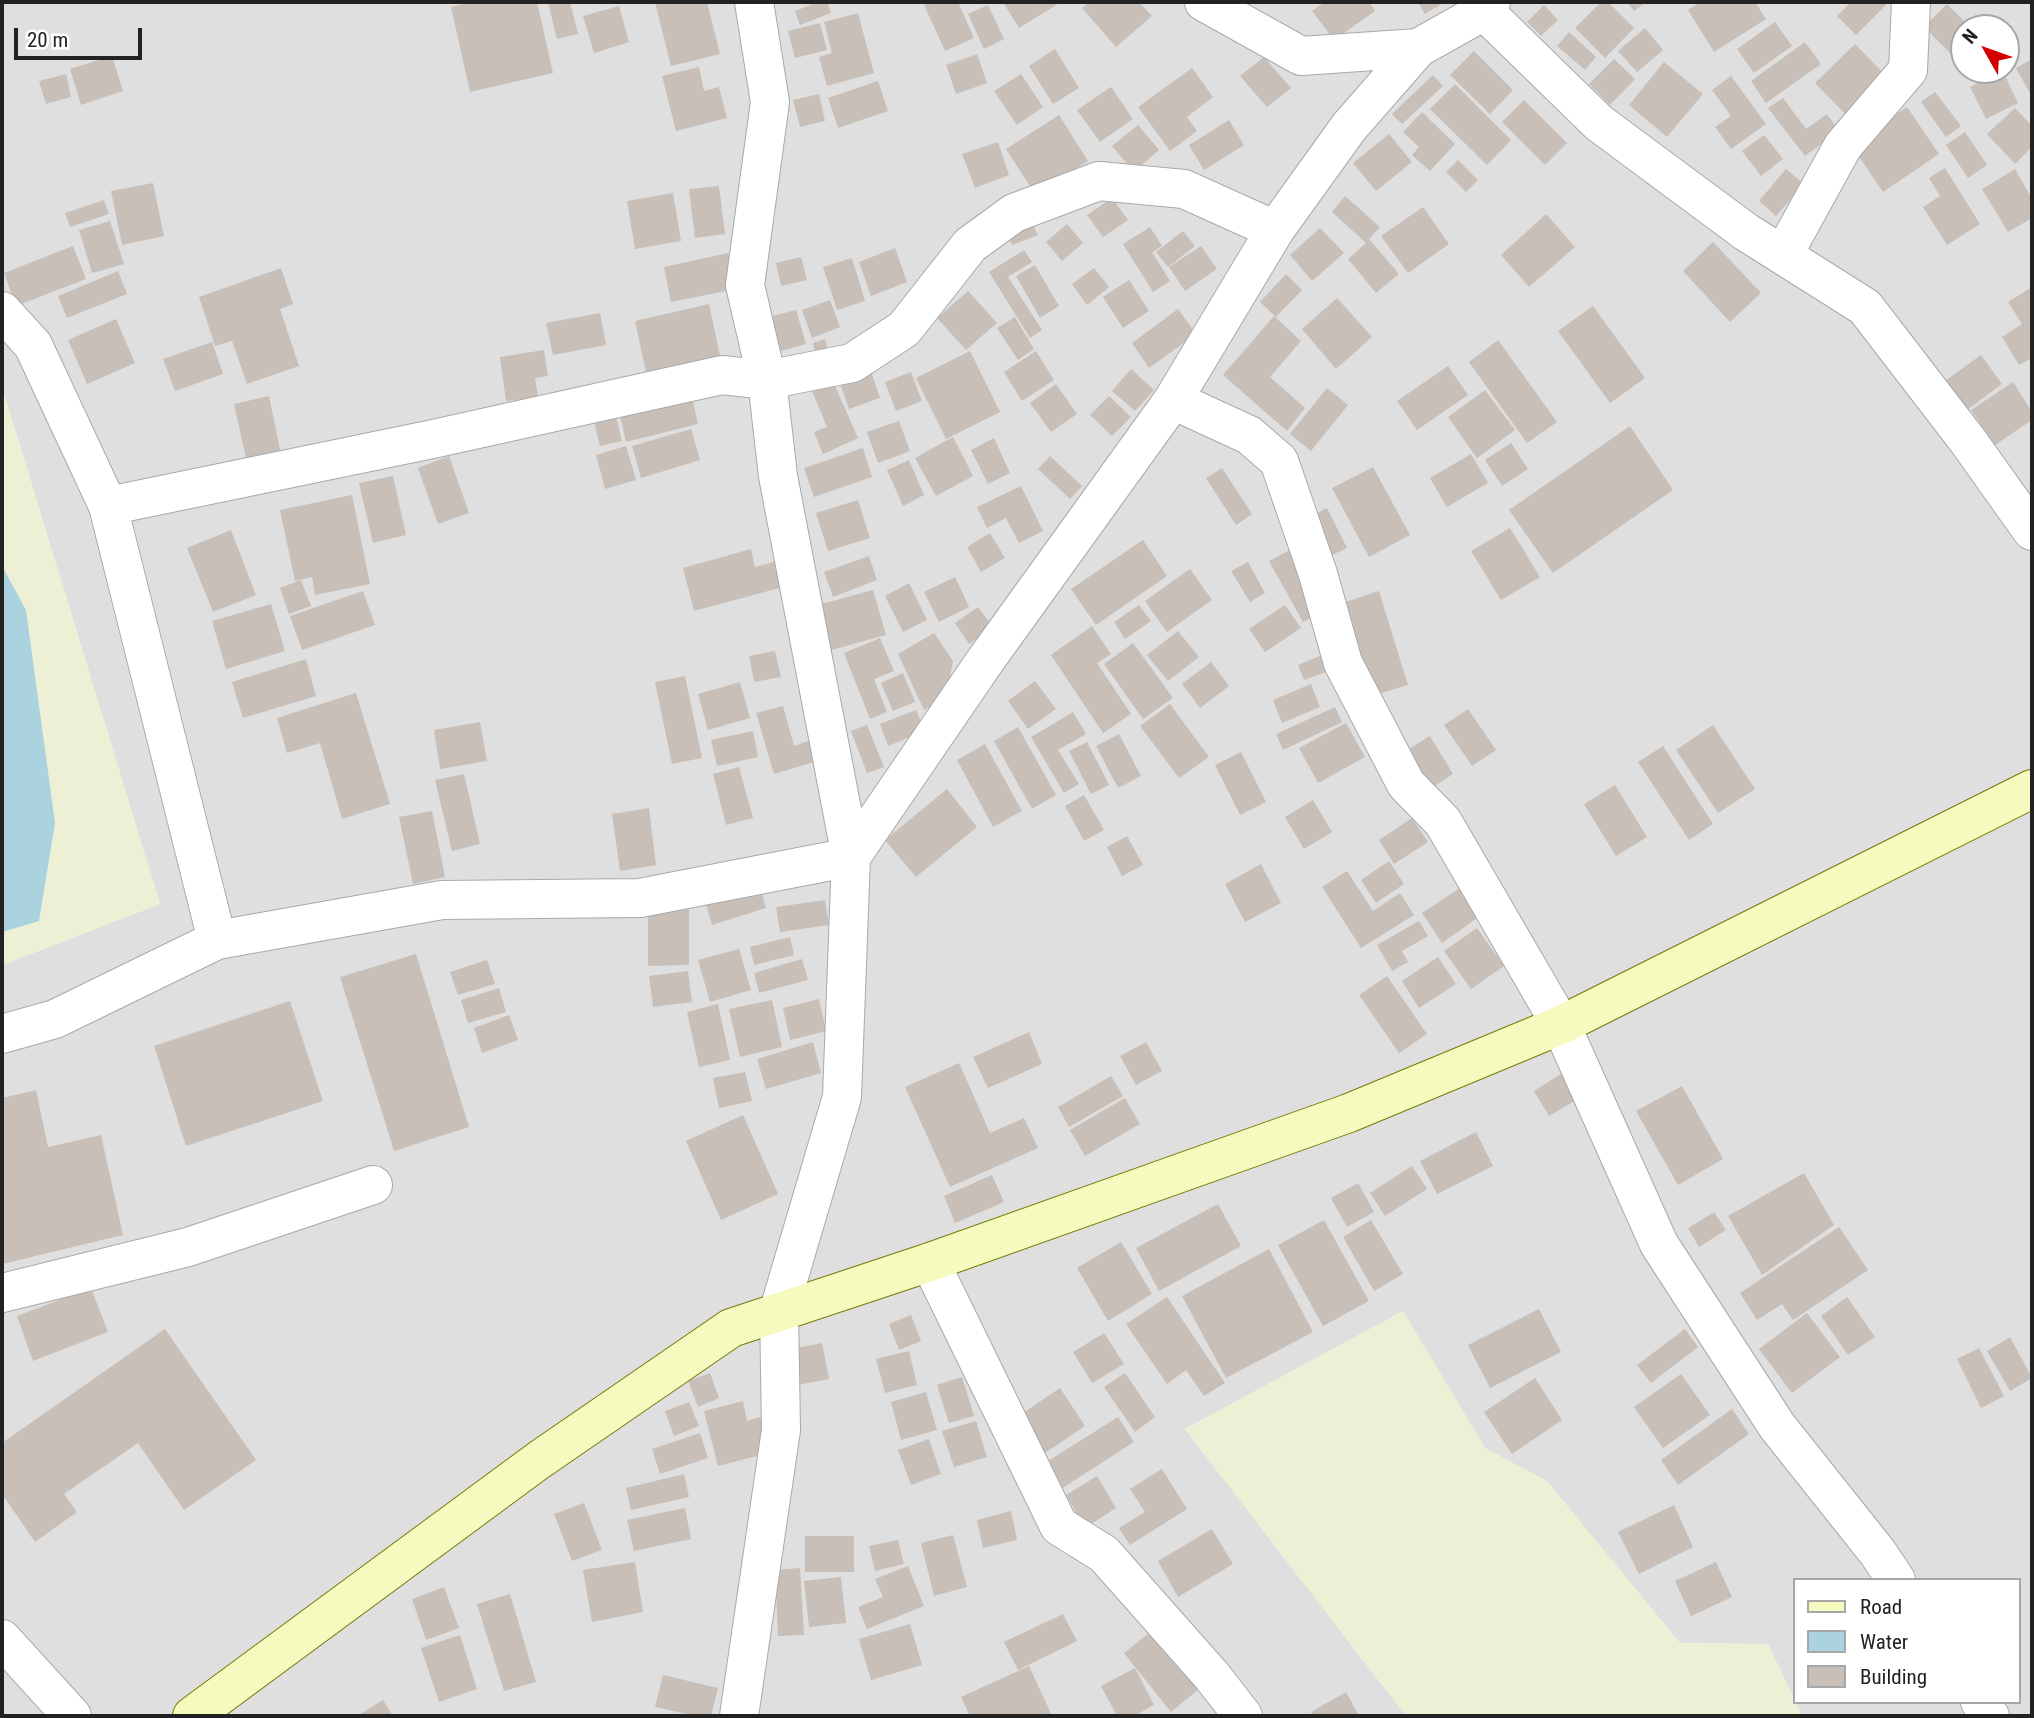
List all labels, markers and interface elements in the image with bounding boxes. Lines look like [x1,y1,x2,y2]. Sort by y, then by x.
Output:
scale bar [18,14,145,58]
north arrow [1950,14,2020,84]
text: N [1958,25,1983,48]
text: 20 m [27,28,68,52]
legend [1792,1578,2020,1704]
text: Road [1860,1595,1902,1619]
text: Water [1860,1630,1908,1654]
text: Building [1860,1665,1927,1689]

